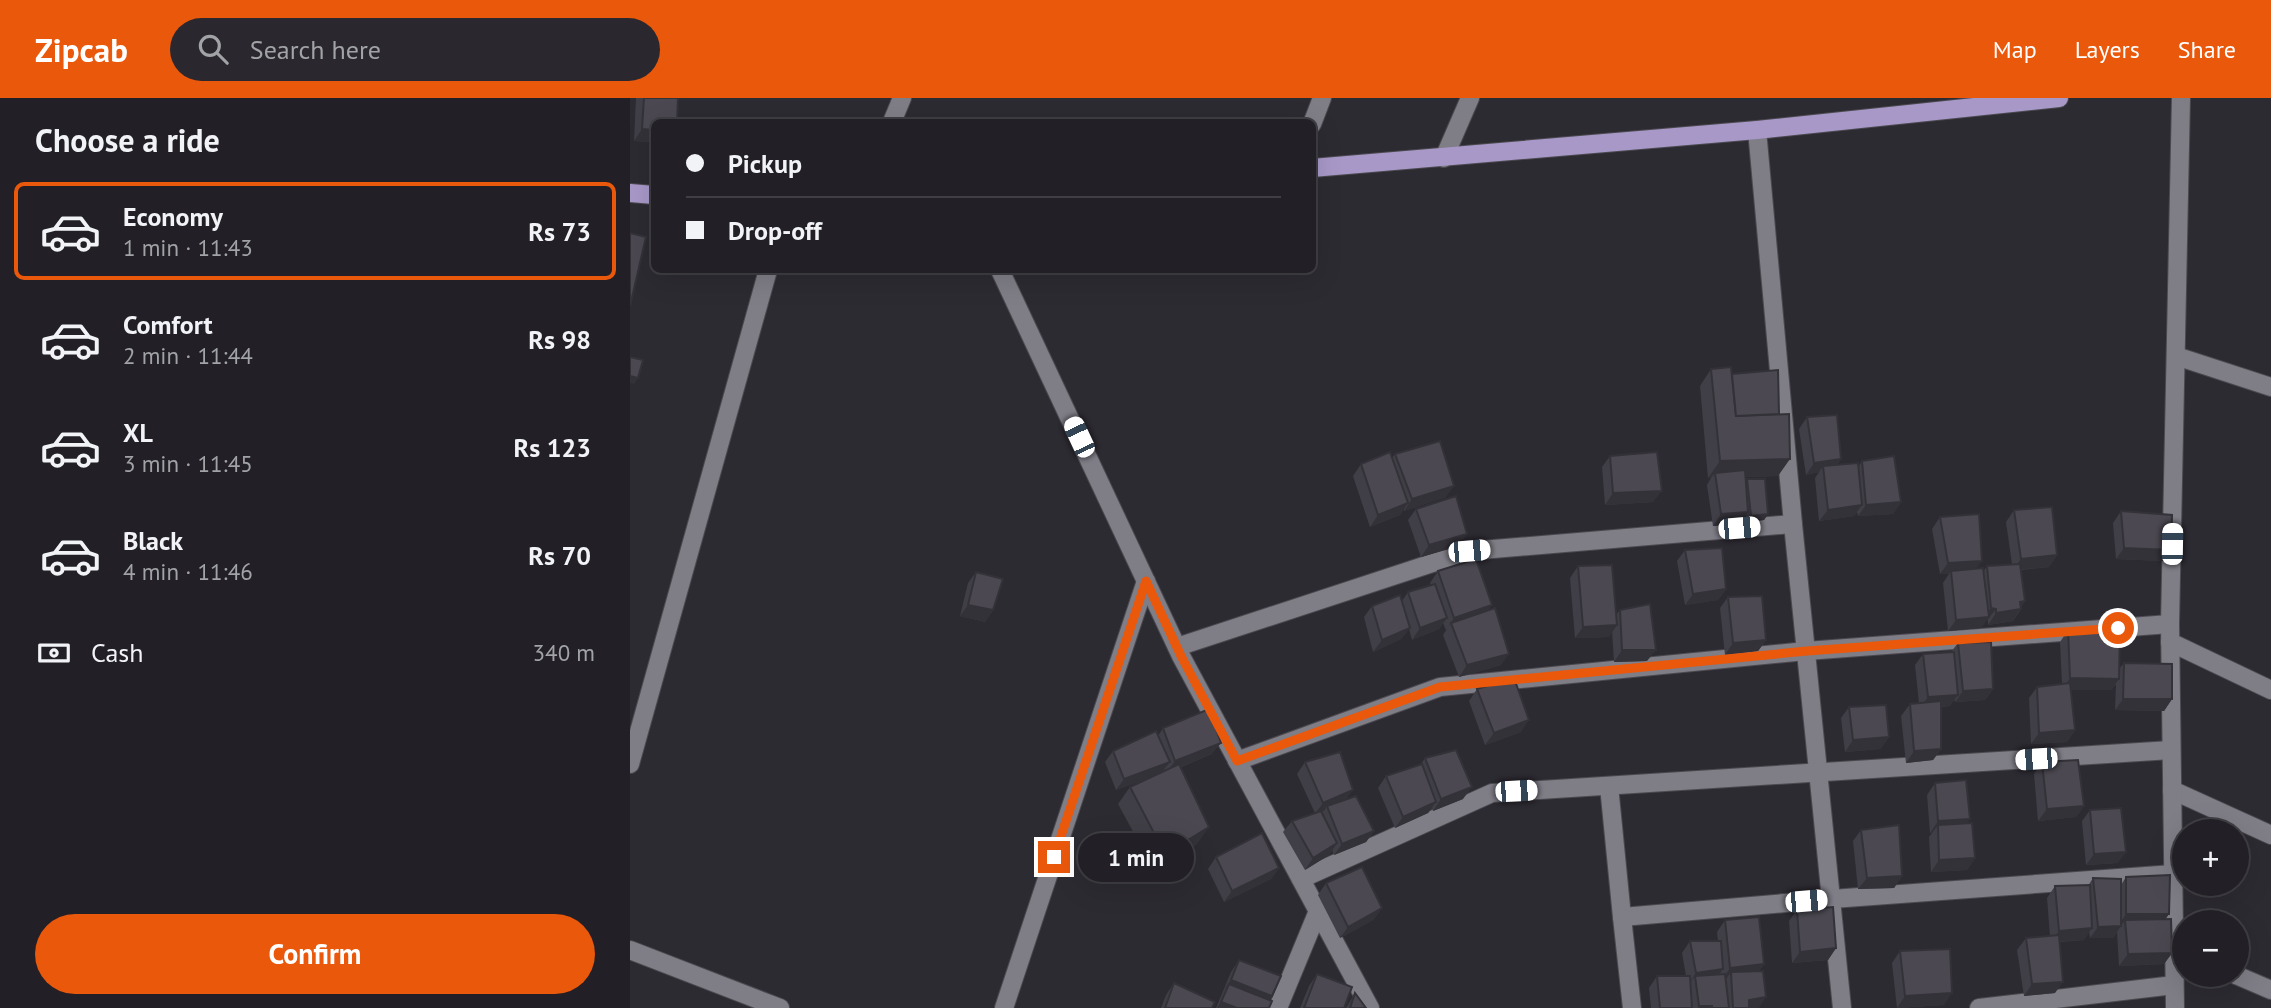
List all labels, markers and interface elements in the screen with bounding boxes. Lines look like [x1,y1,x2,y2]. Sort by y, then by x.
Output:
search box [170,18,660,81]
text: Zipcab [35,28,128,71]
icon: search [194,30,232,68]
text: Search here [250,33,381,66]
text: Map [1993,34,2037,65]
text: Layers [2075,34,2140,65]
text: Share [2178,34,2236,65]
text: Choose a ride [35,119,220,161]
text: Pickup [728,147,802,180]
icon: car [39,200,102,263]
text: Economy [123,200,223,233]
text: Drop-off [728,214,822,247]
text: Rs 73 [528,215,591,248]
text: 1 min · 11:43 [123,233,253,262]
icon: car [39,308,102,371]
text: Comfort [123,308,213,341]
text: Rs 98 [528,323,591,356]
text: 2 min · 11:44 [123,341,253,370]
car [1061,414,1098,460]
icon: car [39,416,102,479]
text: XL [123,416,153,449]
text: Rs 123 [514,431,591,464]
text: 3 min · 11:45 [123,449,253,478]
car [1718,516,1761,540]
car [2162,523,2183,565]
icon: car [39,524,102,587]
text: Black [123,524,183,557]
text: Rs 70 [528,539,591,572]
car [1448,539,1491,563]
text: 4 min · 11:46 [123,557,253,586]
route start [2102,612,2134,644]
icon: cash [35,634,73,672]
text: Cash [91,636,143,669]
text: 340 m [533,638,595,667]
car [2015,747,2058,771]
car [1495,779,1538,803]
map controls [2172,819,2249,987]
button: + [2172,819,2249,896]
callout: 1 min [1078,832,1194,882]
route end [1038,841,1070,873]
text: 1 min [1108,843,1164,872]
car [1785,889,1828,913]
button: − [2172,910,2249,987]
button: Confirm [35,914,595,994]

